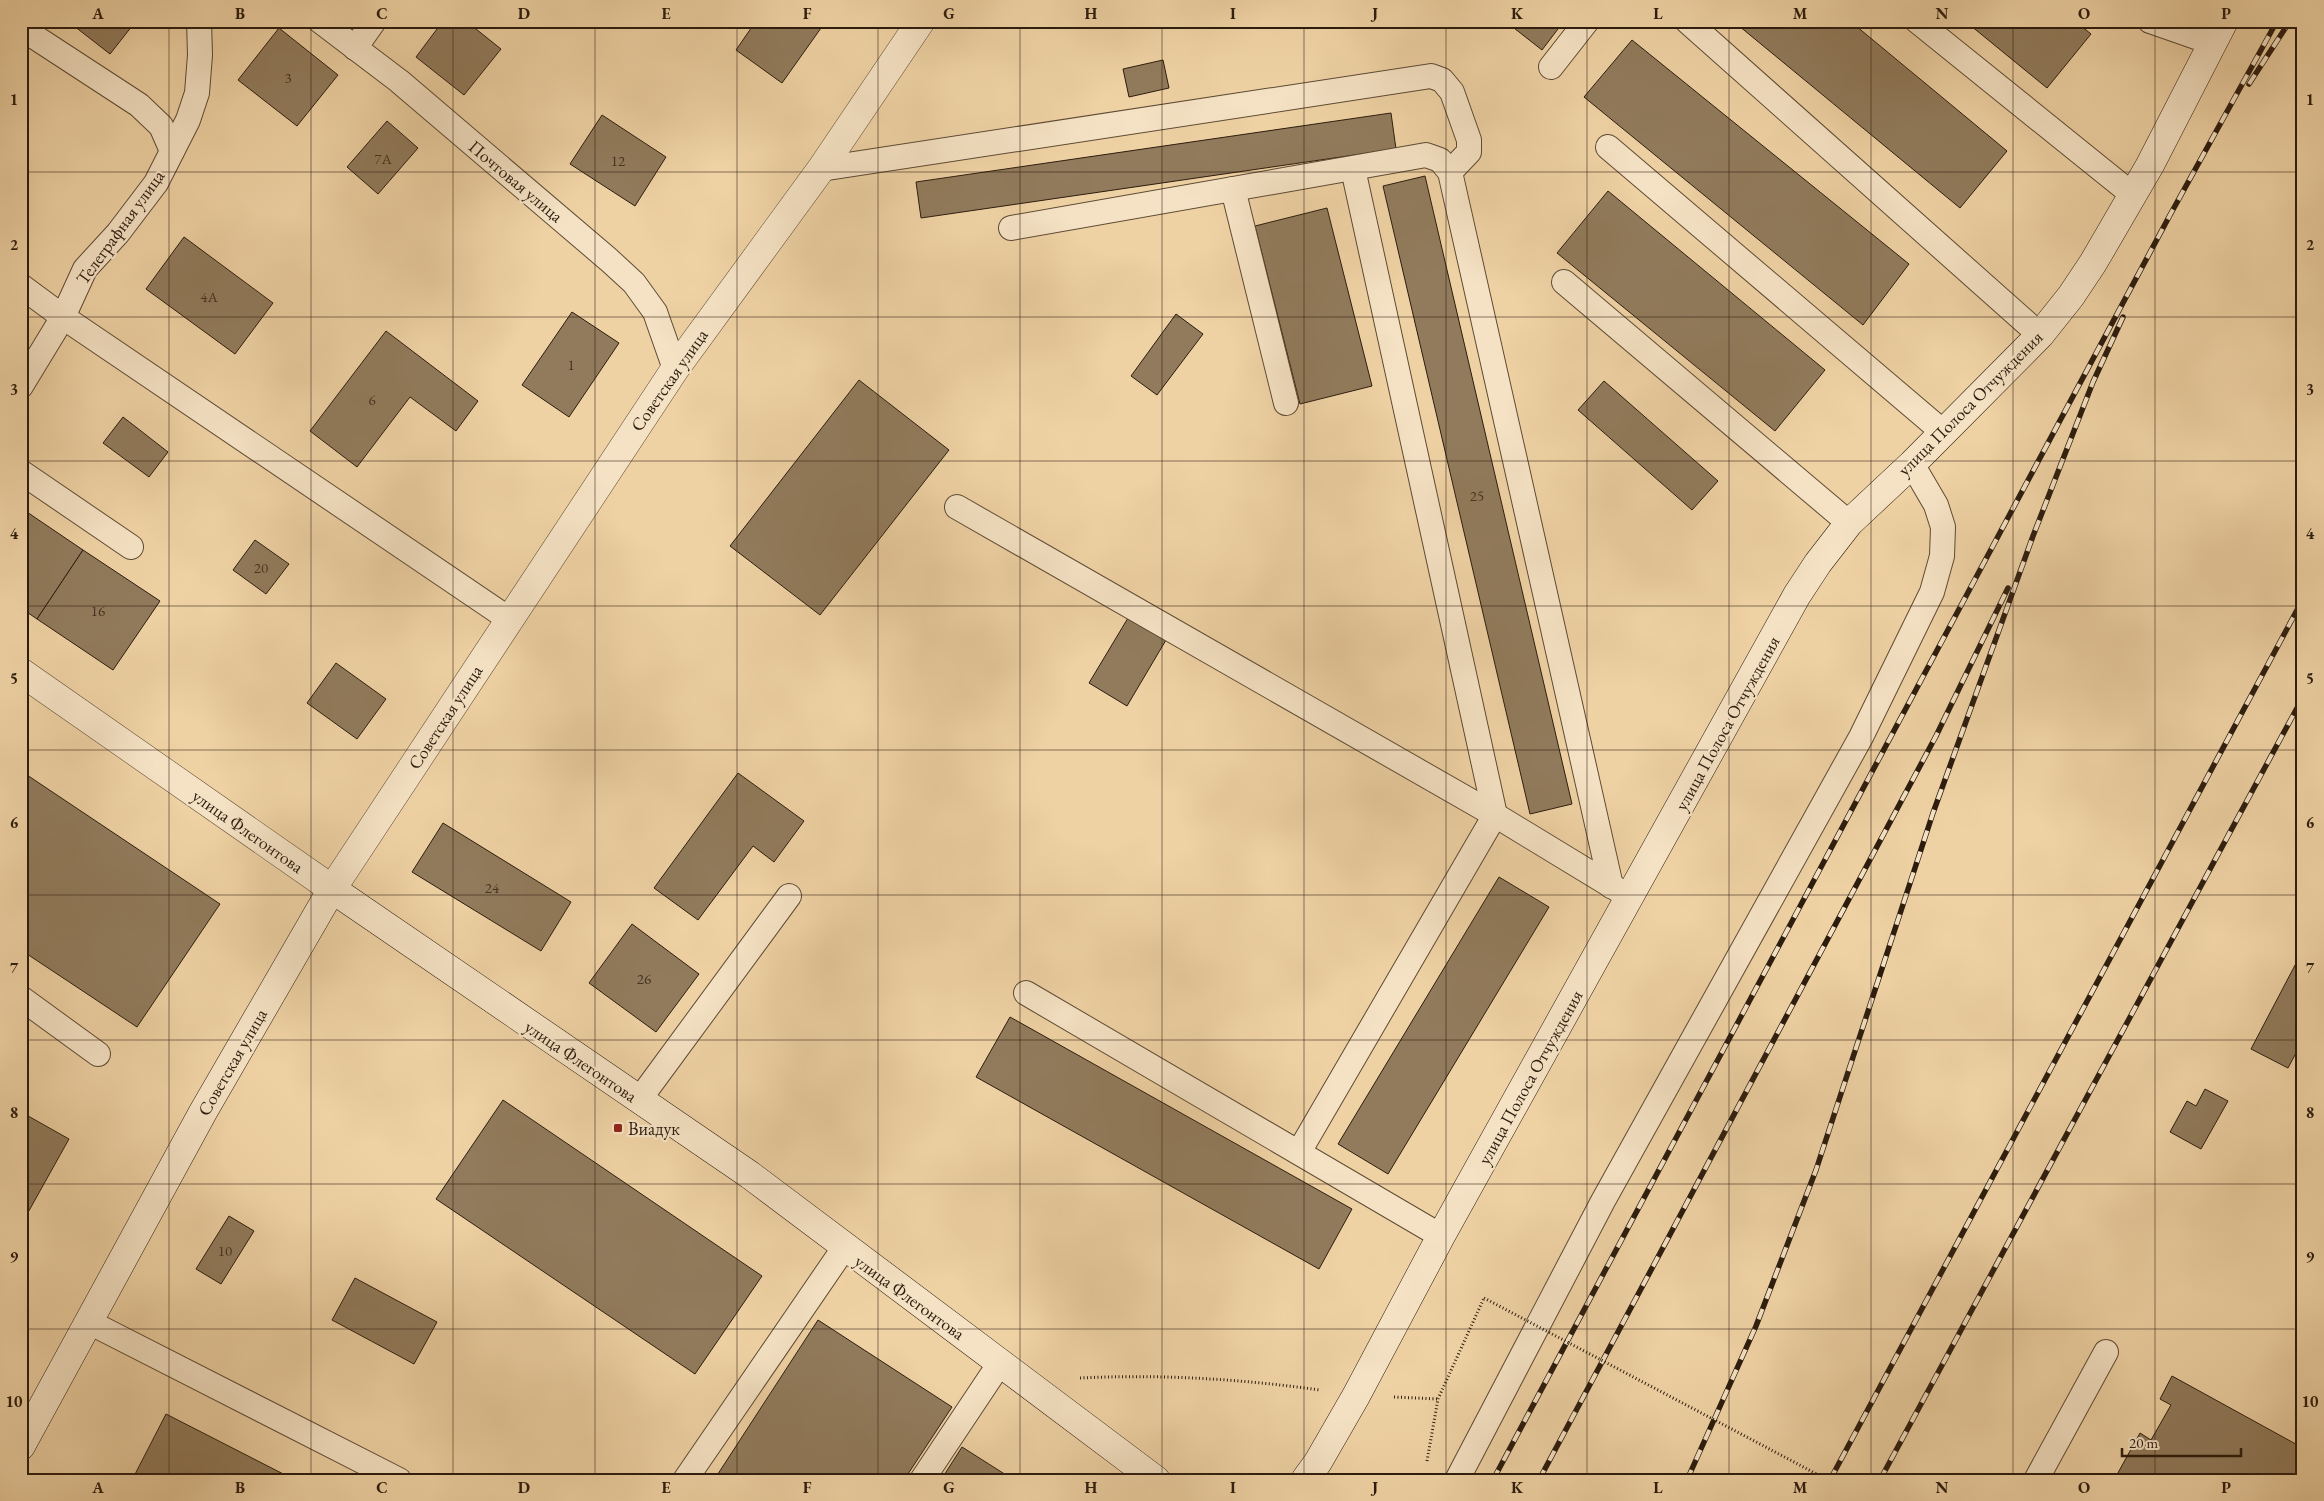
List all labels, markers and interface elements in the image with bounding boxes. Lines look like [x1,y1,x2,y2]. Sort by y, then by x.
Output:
text: A [91,3,104,24]
text: B [235,3,245,24]
text: C [376,3,388,24]
text: D [518,3,530,24]
text: E [661,3,671,24]
text: F [803,3,812,24]
text: G [943,3,955,24]
text: H [1085,3,1098,24]
text: I [1230,3,1236,24]
text: J [1370,3,1378,24]
text: K [1511,3,1524,24]
text: L [1653,3,1663,24]
text: M [1793,3,1808,24]
text: N [1936,3,1949,24]
text: O [2078,3,2090,24]
text: P [2221,3,2231,24]
house number: 3 [284,68,292,87]
text: 1 [10,89,18,110]
text: 1 [2306,89,2314,110]
street label: Почтовая улица [464,135,569,228]
house number: 7А [374,149,392,168]
house number: 12 [611,151,626,170]
street label: Телеграфная улица [71,164,170,289]
text: 2 [10,234,19,255]
text: 2 [2306,234,2315,255]
house number: 4А [200,287,218,306]
street label: Советская улица [625,324,713,436]
street label: улица Полоса Отчуждения [1892,325,2048,481]
house number: 1 [567,355,575,374]
text: 3 [10,379,18,400]
text: 3 [2306,379,2314,400]
house number: 6 [368,390,376,409]
house number: 25 [1470,486,1484,505]
text: 4 [10,523,19,544]
text: 4 [2306,523,2315,544]
house number: 20 [254,558,268,577]
house number: 16 [91,601,105,620]
street label: улица Полоса Отчуждения [1669,632,1785,814]
street label: Советская улица [403,660,488,774]
text: 5 [10,668,18,689]
text: 5 [2306,668,2314,689]
street label: улица Флегонтова [188,784,309,878]
text: 6 [10,812,19,833]
text: 6 [2306,812,2315,833]
house number: 24 [485,878,500,897]
text: 7 [10,957,19,978]
text: 7 [2306,957,2315,978]
house number: 26 [637,969,651,988]
street label: улица Полоса Отчуждения [1472,986,1588,1168]
street label: Советская улица [192,1004,272,1120]
street label: улица Флегонтова [520,1015,642,1108]
text: 8 [10,1102,18,1123]
text: 8 [2306,1102,2314,1123]
place label: Виадук [628,1117,680,1140]
marker: Виадук [612,1122,624,1134]
house number: 10 [218,1241,232,1260]
text: 9 [10,1246,19,1267]
text: 9 [2306,1246,2315,1267]
street label: улица Флегонтова [850,1249,970,1345]
text: 10 [6,1391,23,1412]
text: 10 [2302,1391,2319,1412]
scale bar [2122,1426,2240,1458]
text: 20 m [2129,1433,2158,1452]
text: A [91,1477,104,1498]
text: B [235,1477,245,1498]
text: C [376,1477,388,1498]
text: D [518,1477,530,1498]
text: E [661,1477,671,1498]
text: F [803,1477,812,1498]
text: G [943,1477,955,1498]
text: H [1085,1477,1098,1498]
text: I [1230,1477,1236,1498]
text: J [1370,1477,1378,1498]
text: K [1511,1477,1524,1498]
text: L [1653,1477,1663,1498]
text: M [1793,1477,1808,1498]
text: N [1936,1477,1949,1498]
text: O [2078,1477,2090,1498]
text: P [2221,1477,2231,1498]

